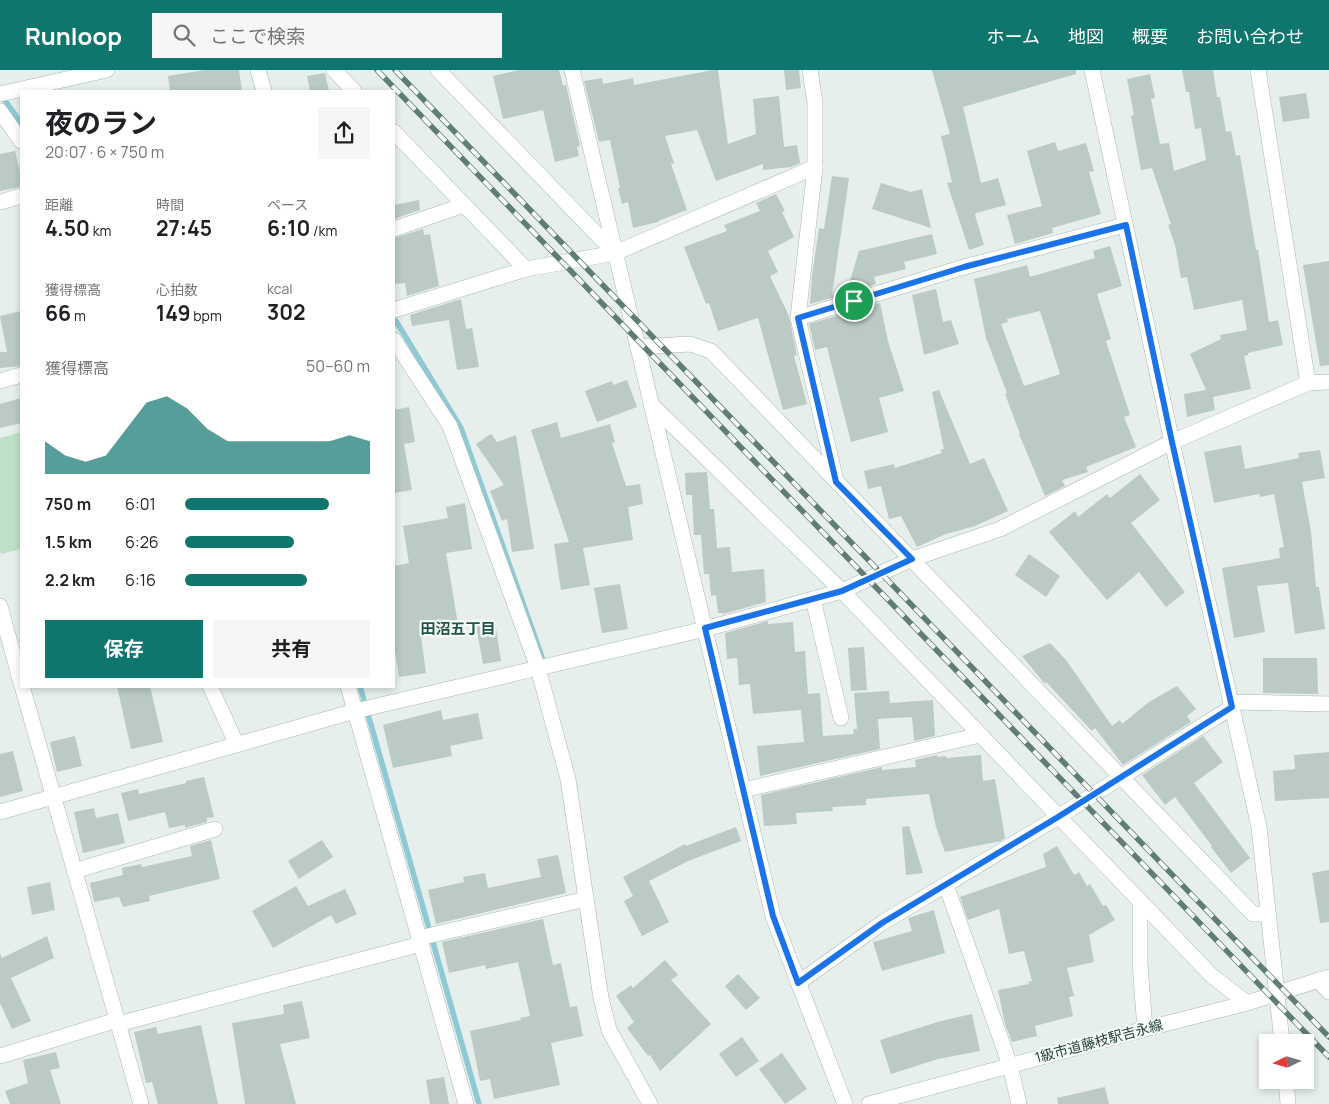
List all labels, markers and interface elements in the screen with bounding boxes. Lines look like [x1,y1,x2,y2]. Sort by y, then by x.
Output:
search box [152,13,502,58]
text: Runloop [25,19,122,52]
icon: search [170,21,198,49]
text: ここで検索 [210,23,305,49]
text: ホーム [987,24,1040,48]
text: 地図 [1068,24,1104,48]
text: 概要 [1132,24,1168,48]
text: お問い合わせ [1196,24,1304,48]
text: 夜のラン [45,103,157,141]
button: share [318,107,370,159]
text: 20:07 · 6 × 750 m [45,141,164,163]
text: 距離 [45,195,73,214]
text: 時間 [156,195,184,214]
text: ペース [267,195,308,214]
text: 4.50 [45,214,90,242]
text: 27:45 [156,214,212,242]
text: 6:10 [267,214,310,242]
text: km [90,221,111,240]
text: /km [310,221,337,240]
text: kcal [267,279,293,298]
text: 獲得標高 [45,280,101,299]
text: 心拍数 [156,280,198,299]
pin [833,280,875,322]
icon: arrive [840,287,868,315]
text: 302 [267,298,306,326]
text: 66 [45,299,71,327]
text: 149 [156,299,191,327]
text: m [71,306,86,325]
text: bpm [191,306,222,325]
text: 50–60 m [306,355,370,377]
text: 獲得標高 [45,357,109,379]
text: 750 m [45,493,91,515]
text: 6:01 [125,493,156,515]
text: 1.5 km [45,531,92,553]
text: 6:26 [125,531,159,553]
text: 2.2 km [45,569,95,591]
text: 6:16 [125,569,156,591]
district label: 田沼五丁目 [420,618,496,639]
button: 保存 [45,620,203,678]
button: 共有 [213,620,370,678]
street label: 1級市道藤枝駅吉永線 [1033,1014,1165,1067]
north arrow [1259,1034,1314,1089]
map controls [1259,1034,1314,1089]

